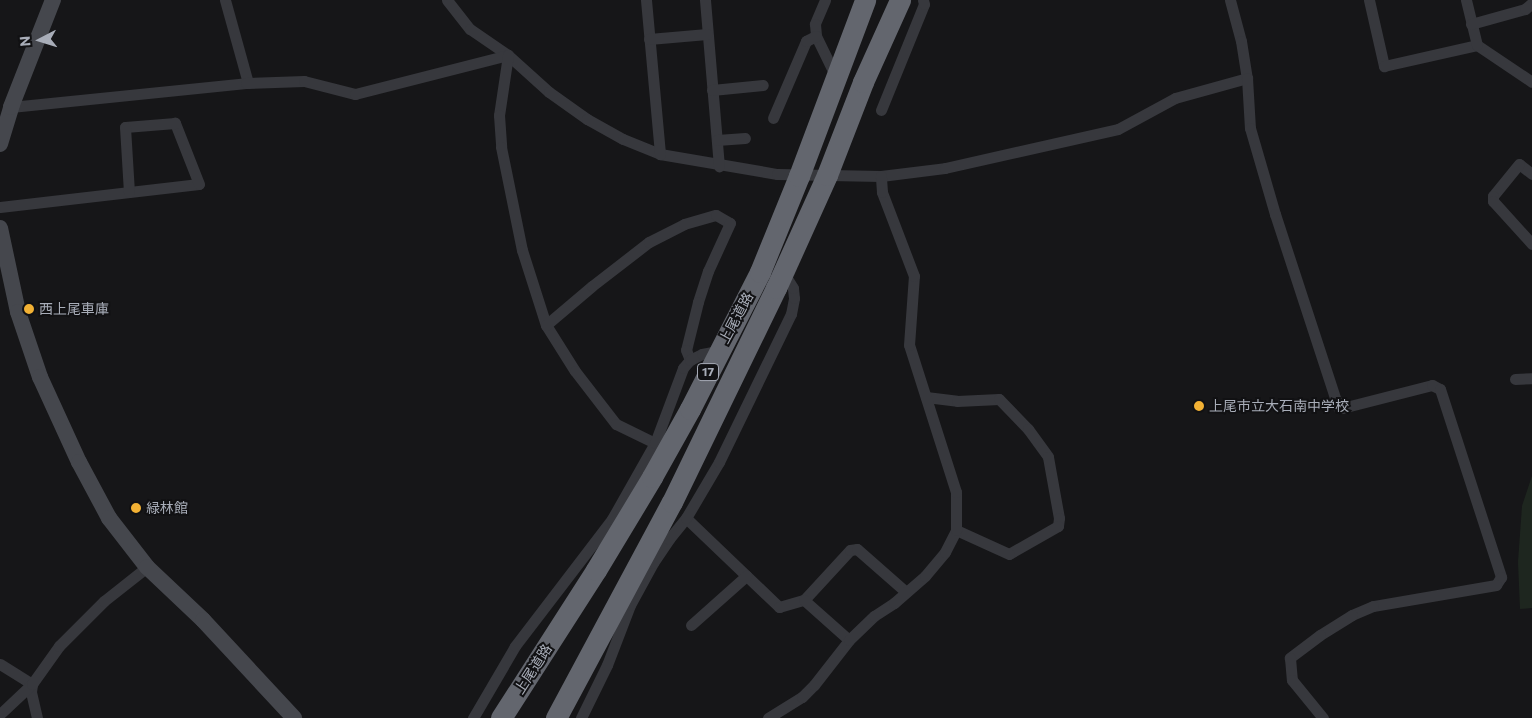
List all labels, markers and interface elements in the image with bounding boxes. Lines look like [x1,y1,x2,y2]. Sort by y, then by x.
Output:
north arrow [15,15,65,65]
text: N [16,35,33,47]
street label: 上尾道路 [715,289,757,347]
place label: 西上尾車庫 [39,301,109,317]
marker: 西上尾車庫 [23,303,35,315]
road number: 17 [697,362,719,382]
place label: 上尾市立大石南中学校 [1209,398,1349,414]
marker: 上尾市立大石南中学校 [1193,400,1205,412]
place label: 緑林館 [146,500,188,516]
marker: 緑林館 [130,502,142,514]
street label: 上尾道路 [511,641,555,697]

